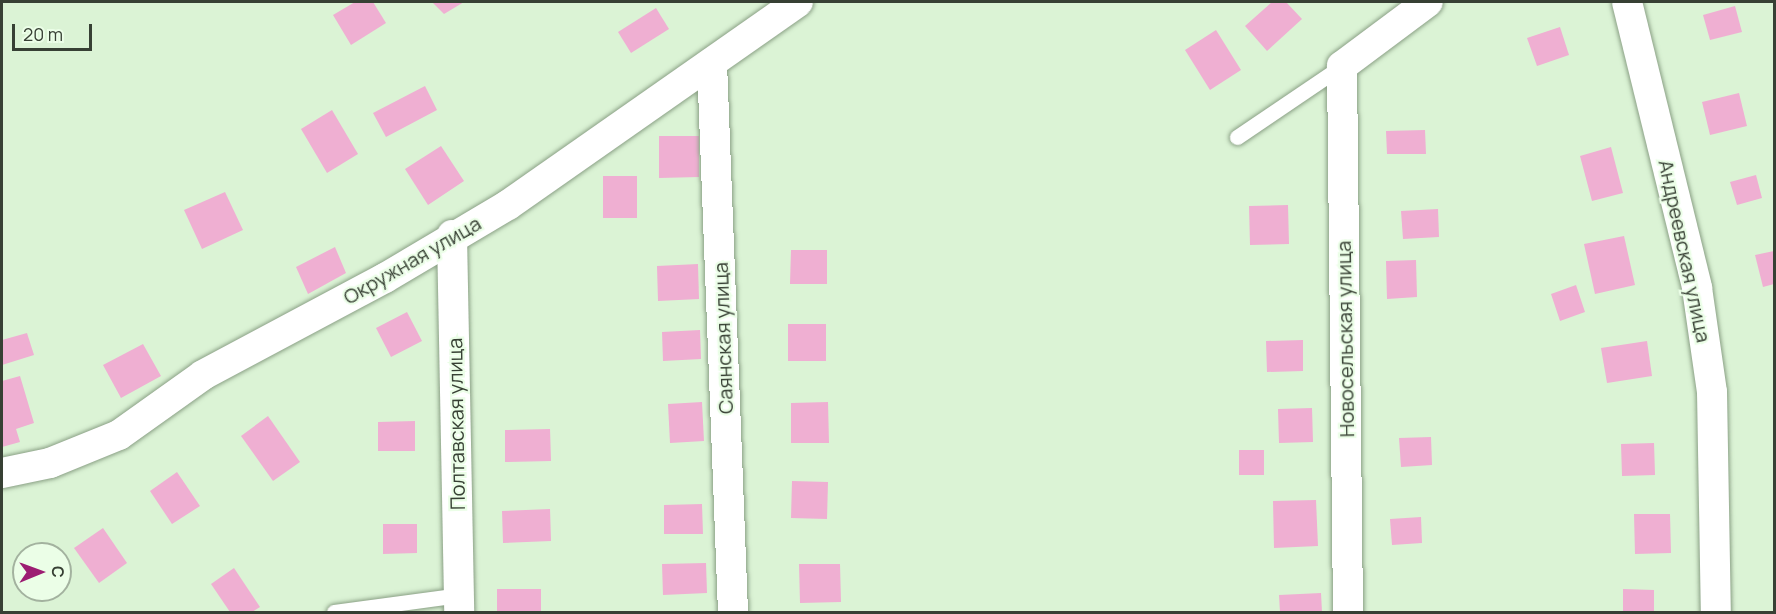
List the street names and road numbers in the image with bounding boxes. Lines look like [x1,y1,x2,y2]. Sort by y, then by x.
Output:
street label: Андреевская улица [1654,158,1716,344]
street label: Окружная улица [339,211,485,309]
street label: Новосельская улица [1331,240,1359,438]
street label: Саянская улица [708,262,738,414]
street label: Полтавская улица [442,338,470,510]

